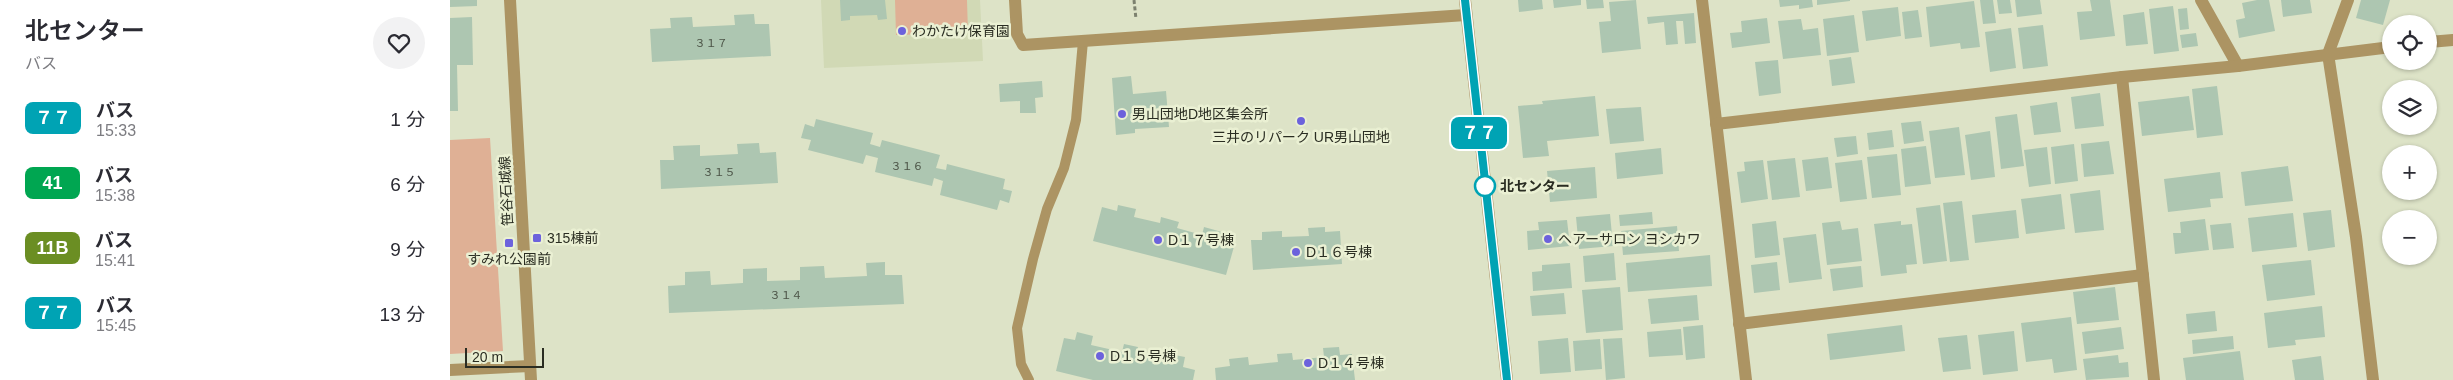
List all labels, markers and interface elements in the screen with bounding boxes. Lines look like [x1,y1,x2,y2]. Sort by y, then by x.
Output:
map controls [2382,15,2437,265]
button: locate [2382,15,2437,70]
text: 北センター [25,17,145,44]
button: heart [373,17,425,69]
place label: わかたけ保育園 [912,23,1010,39]
marker: わかたけ保育園 [896,25,908,37]
house number: ３１７ [695,37,728,49]
text: バス [25,55,57,72]
button: layers [2382,80,2437,135]
text: バス [96,100,134,121]
place label: 男山団地D地区集会所 [1132,106,1268,122]
text: ７７ [35,108,71,128]
marker: 男山団地D地区集会所 [1116,108,1128,120]
text: 1 分 [390,109,425,130]
marker: 三井のリパーク UR男山団地 [1295,115,1307,127]
line badge: ７７ [1456,117,1502,149]
text: 15:33 [96,122,136,139]
text: ７７ [1461,123,1497,143]
place label: 三井のリパーク UR男山団地 [1212,129,1390,145]
button: + [2382,145,2437,200]
street label: 笹谷石城線 [496,156,516,226]
house number: ３１６ [891,160,924,172]
text: バス [95,165,133,186]
house number: ３１５ [703,166,736,178]
text: 41 [42,173,63,193]
text: 6 分 [390,174,425,195]
marker: 北センター [1474,175,1496,197]
place label: 北センター [1500,178,1570,194]
text: 15:38 [95,187,135,204]
button: − [2382,210,2437,265]
text: バス [95,230,133,251]
place label: 315棟前 [547,230,598,246]
place label: ヘアーサロン ヨシカワ [1558,231,1701,247]
marker: 315棟前 [531,232,543,244]
place label: D１７号棟 [1168,232,1234,248]
marker: ヘアーサロン ヨシカワ [1542,233,1554,245]
marker: D１７号棟 [1152,234,1164,246]
marker: すみれ公園前 [503,237,515,249]
text: 11B [36,238,69,258]
text: 9 分 [390,239,425,260]
place label: D１６号棟 [1306,244,1372,260]
marker: D１６号棟 [1290,246,1302,258]
place label: すみれ公園前 [467,251,551,267]
text: 15:41 [95,252,135,269]
house number: ３１４ [770,289,803,301]
text: バス [96,295,134,316]
text: ７７ [35,303,71,323]
text: 13 分 [380,304,425,325]
text: 15:45 [96,317,136,334]
scale bar [465,345,544,368]
place label: D１５号棟 [1110,348,1176,364]
text: 20 m [472,349,503,365]
marker: D１５号棟 [1094,350,1106,362]
place label: D１４号棟 [1318,355,1384,371]
marker: D１４号棟 [1302,357,1314,369]

